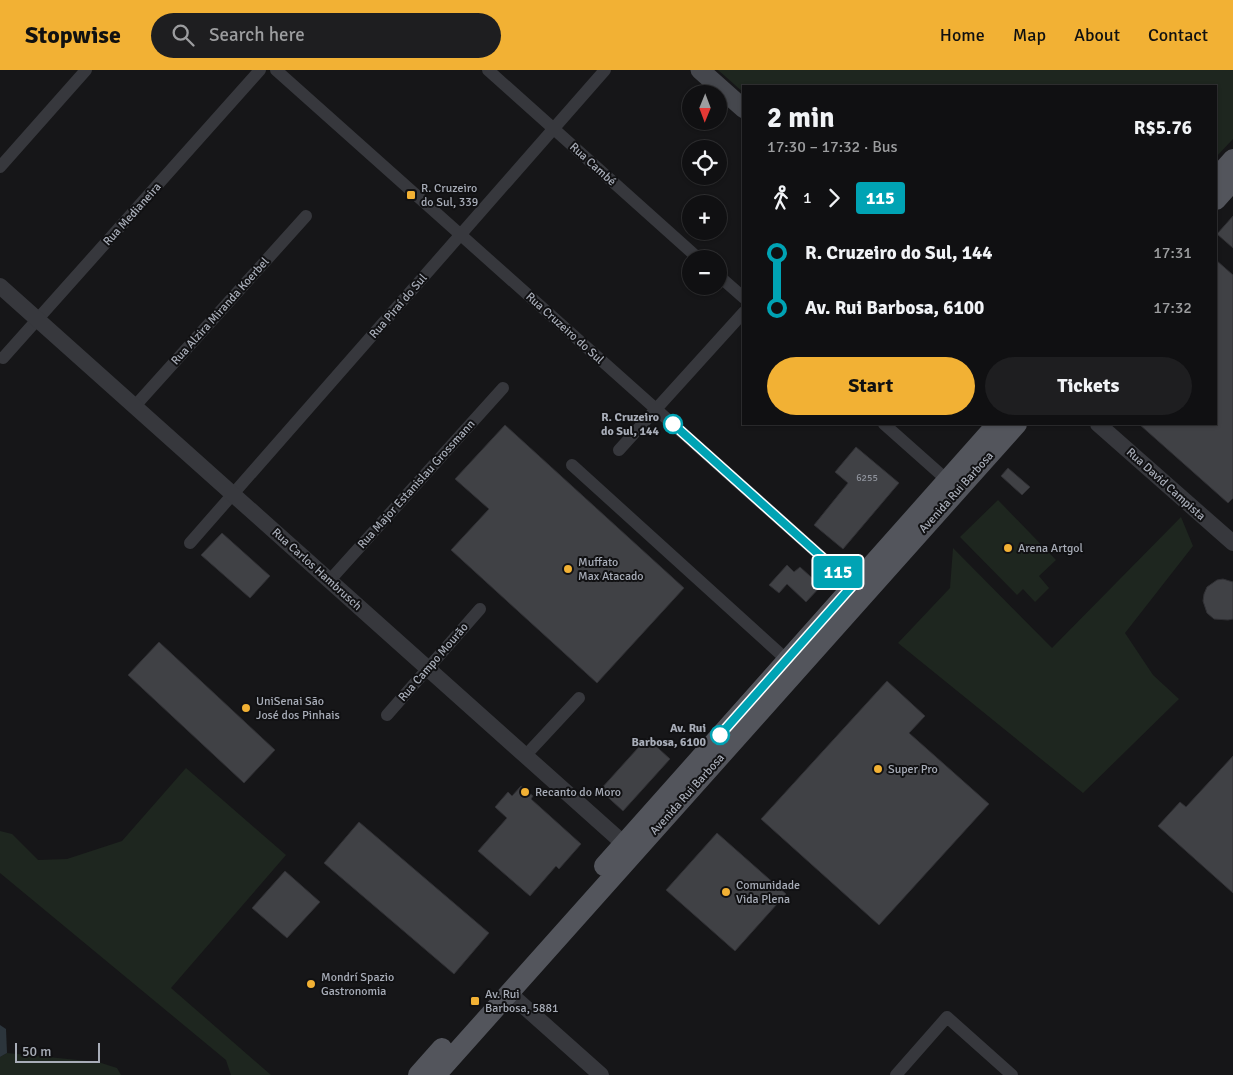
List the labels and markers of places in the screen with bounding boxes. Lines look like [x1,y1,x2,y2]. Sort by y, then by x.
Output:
place label: R. Cruzeiro do Sul, 339 [421,181,478,210]
marker: R. Cruzeiro do Sul, 339 [405,189,417,201]
place label: R. Cruzeiro do Sul, 144 [601,410,660,439]
marker: R. Cruzeiro do Sul, 144 [663,414,683,434]
place label: Arena Artgol [1018,541,1084,556]
marker: Arena Artgol [1002,542,1014,554]
place label: Muffato Max Atacado [578,555,644,584]
marker: Muffato Max Atacado [562,563,574,575]
place label: UniSenai São José dos Pinhais [256,694,340,723]
marker: UniSenai São José dos Pinhais [240,702,252,714]
place label: Av. Rui Barbosa, 6100 [631,721,707,750]
marker: Av. Rui Barbosa, 6100 [710,725,730,745]
place label: Super Pro [888,762,938,777]
marker: Super Pro [872,763,884,775]
place label: Recanto do Moro [535,785,621,800]
marker: Recanto do Moro [519,786,531,798]
place label: Comunidade Vida Plena [736,878,800,907]
marker: Comunidade Vida Plena [720,886,732,898]
place label: Mondrí Spazio Gastronomia [321,970,394,999]
marker: Mondrí Spazio Gastronomia [305,978,317,990]
place label: Av. Rui Barbosa, 5881 [485,987,558,1016]
marker: Av. Rui Barbosa, 5881 [469,995,481,1007]

